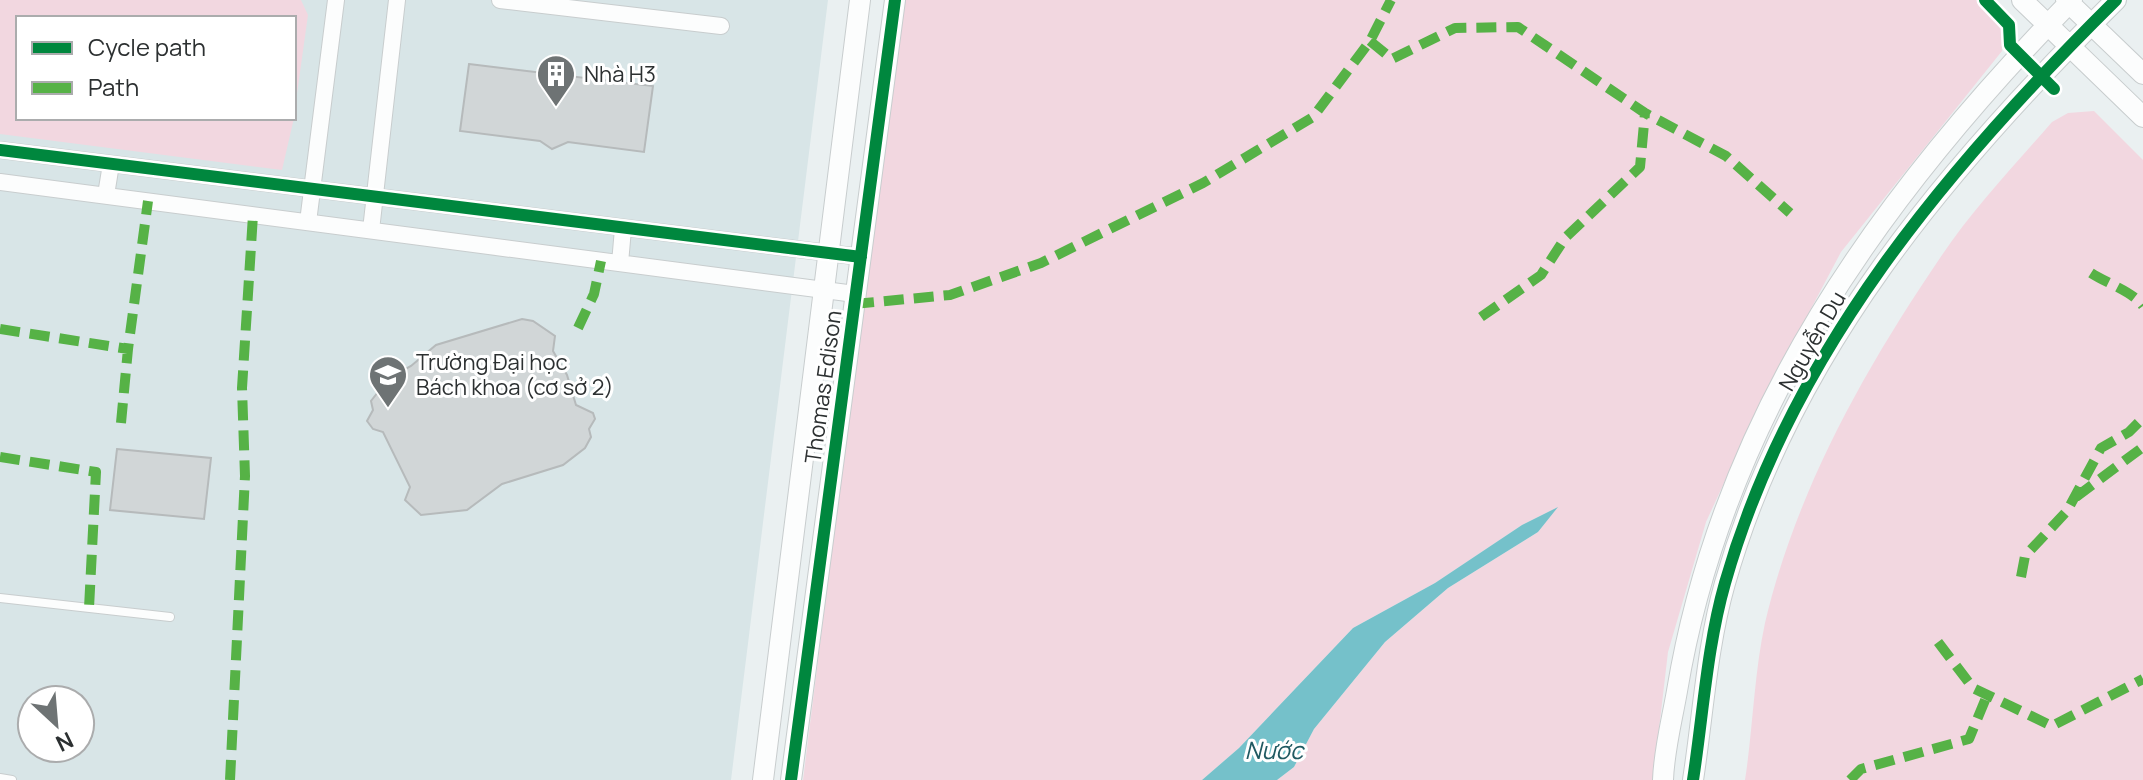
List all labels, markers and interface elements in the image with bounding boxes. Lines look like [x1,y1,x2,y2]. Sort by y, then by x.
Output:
legend [16,16,296,120]
text: Cycle path [88,30,206,63]
building icon: Nhà H3 [535,53,577,108]
place label: Nhà H3 [584,59,656,89]
text: Path [88,70,139,103]
street label: Nguyễn Du [1771,286,1853,396]
street label: Thomas Edison [797,308,849,466]
place label: Trường Đại học Bách khoa (cơ sở 2) [416,347,614,402]
school or university icon: Trường Đại học Bách khoa (cơ sở 2) [367,354,409,409]
north arrow [16,684,96,764]
text: N [51,725,78,759]
water label: Nước [1245,733,1305,766]

